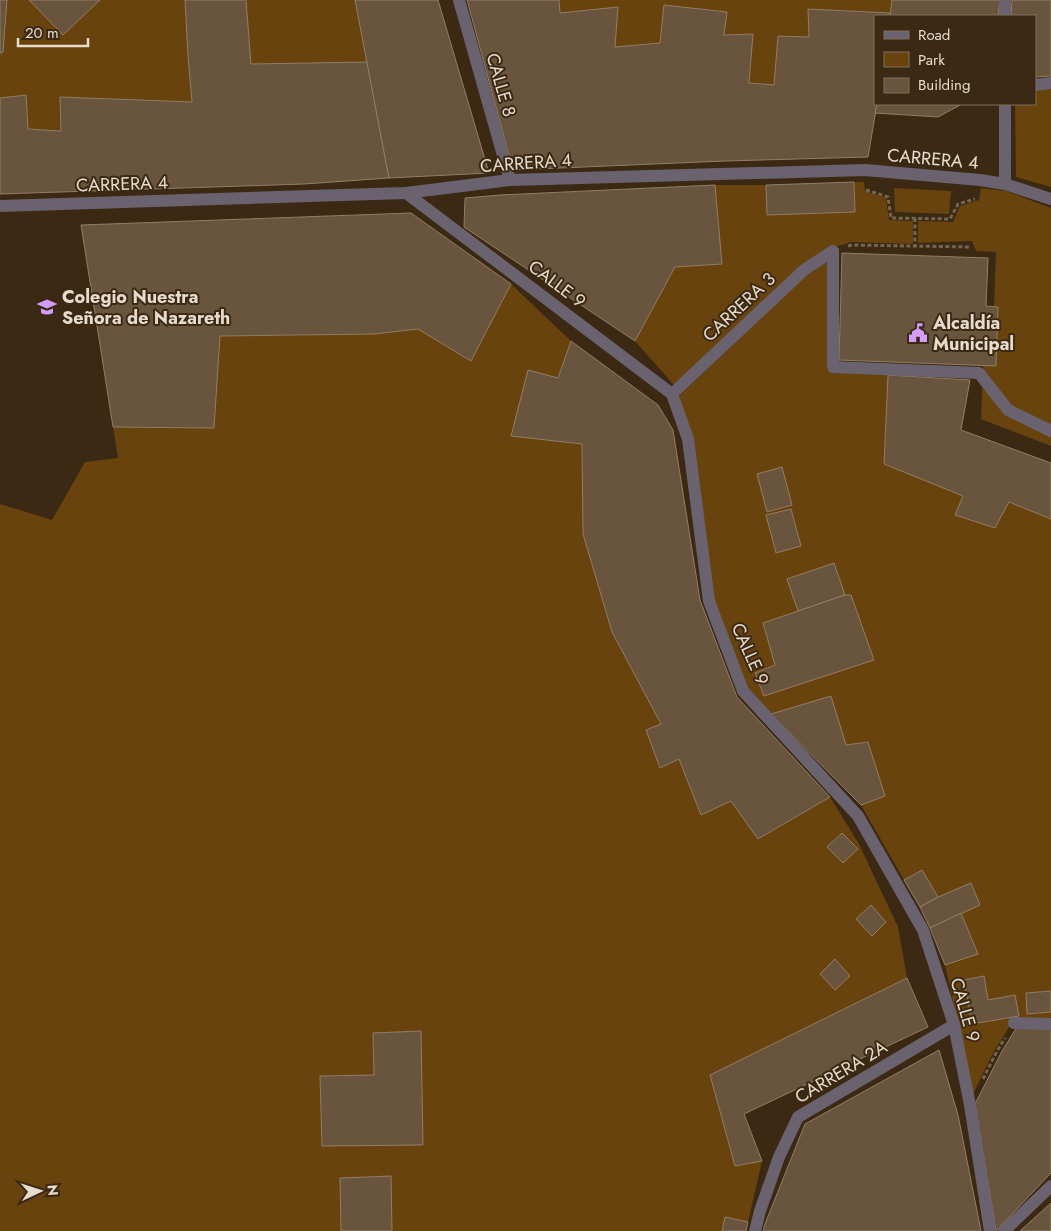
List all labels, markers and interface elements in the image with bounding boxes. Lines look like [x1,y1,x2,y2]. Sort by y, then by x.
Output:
scale bar [18,15,88,47]
legend [874,15,1036,105]
text: 20 m [25,22,59,44]
text: Road [918,24,950,46]
text: Park [918,49,945,71]
street label: CALLE 8 [480,50,522,120]
text: Building [918,74,970,96]
street label: CARRERA 4 [886,142,980,176]
street label: CARRERA 4 [479,147,573,179]
street label: CARRERA 4 [76,169,168,199]
street label: CALLE 9 [523,254,591,314]
street label: CARRERA 3 [697,266,781,348]
place label: Colegio Nuestra Señora de Nazareth [62,284,230,331]
school or university icon: Colegio Nuestra Señora de Nazareth [36,296,58,318]
place label: Alcaldía Municipal [932,310,1014,357]
public building icon: Alcaldía Municipal [907,322,929,344]
street label: CALLE 9 [725,619,775,689]
street label: CALLE 9 [943,975,987,1045]
street label: CARRERA 2A [790,1034,892,1110]
north arrow [15,1166,65,1216]
text: N [43,1184,63,1196]

